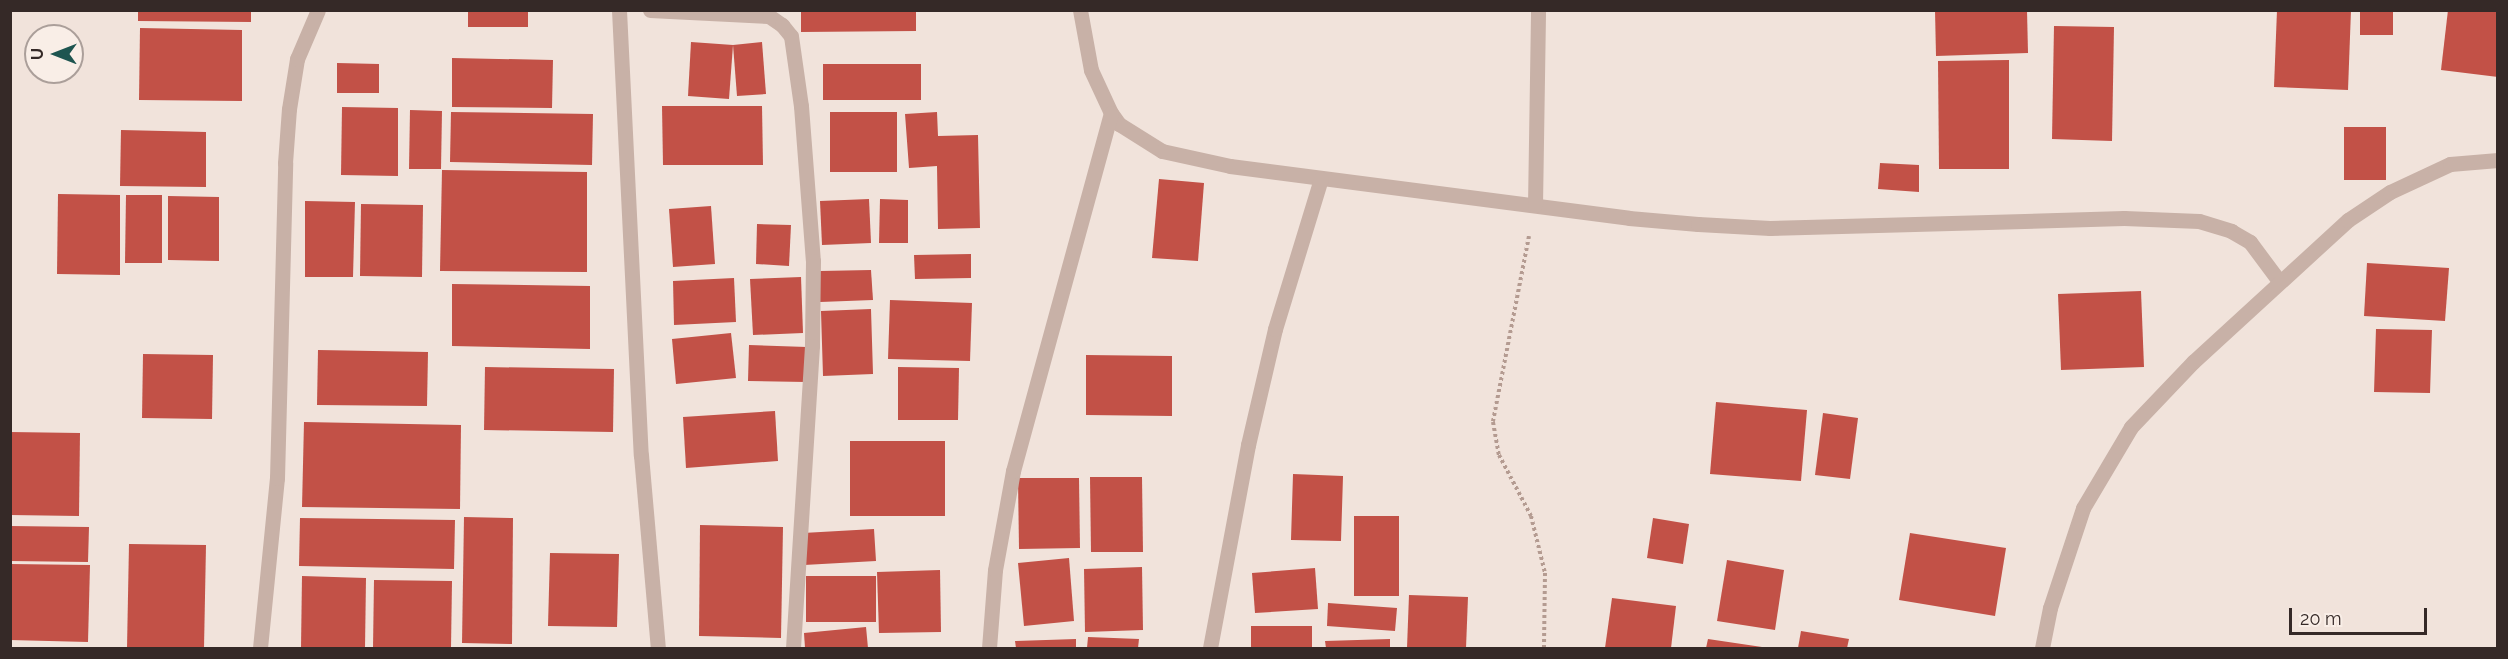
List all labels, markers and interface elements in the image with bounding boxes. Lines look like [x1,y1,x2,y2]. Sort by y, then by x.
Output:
north arrow [24,24,84,84]
text: U [28,48,47,60]
scale bar [2292,596,2430,634]
text: 20 m [2300,608,2342,629]

